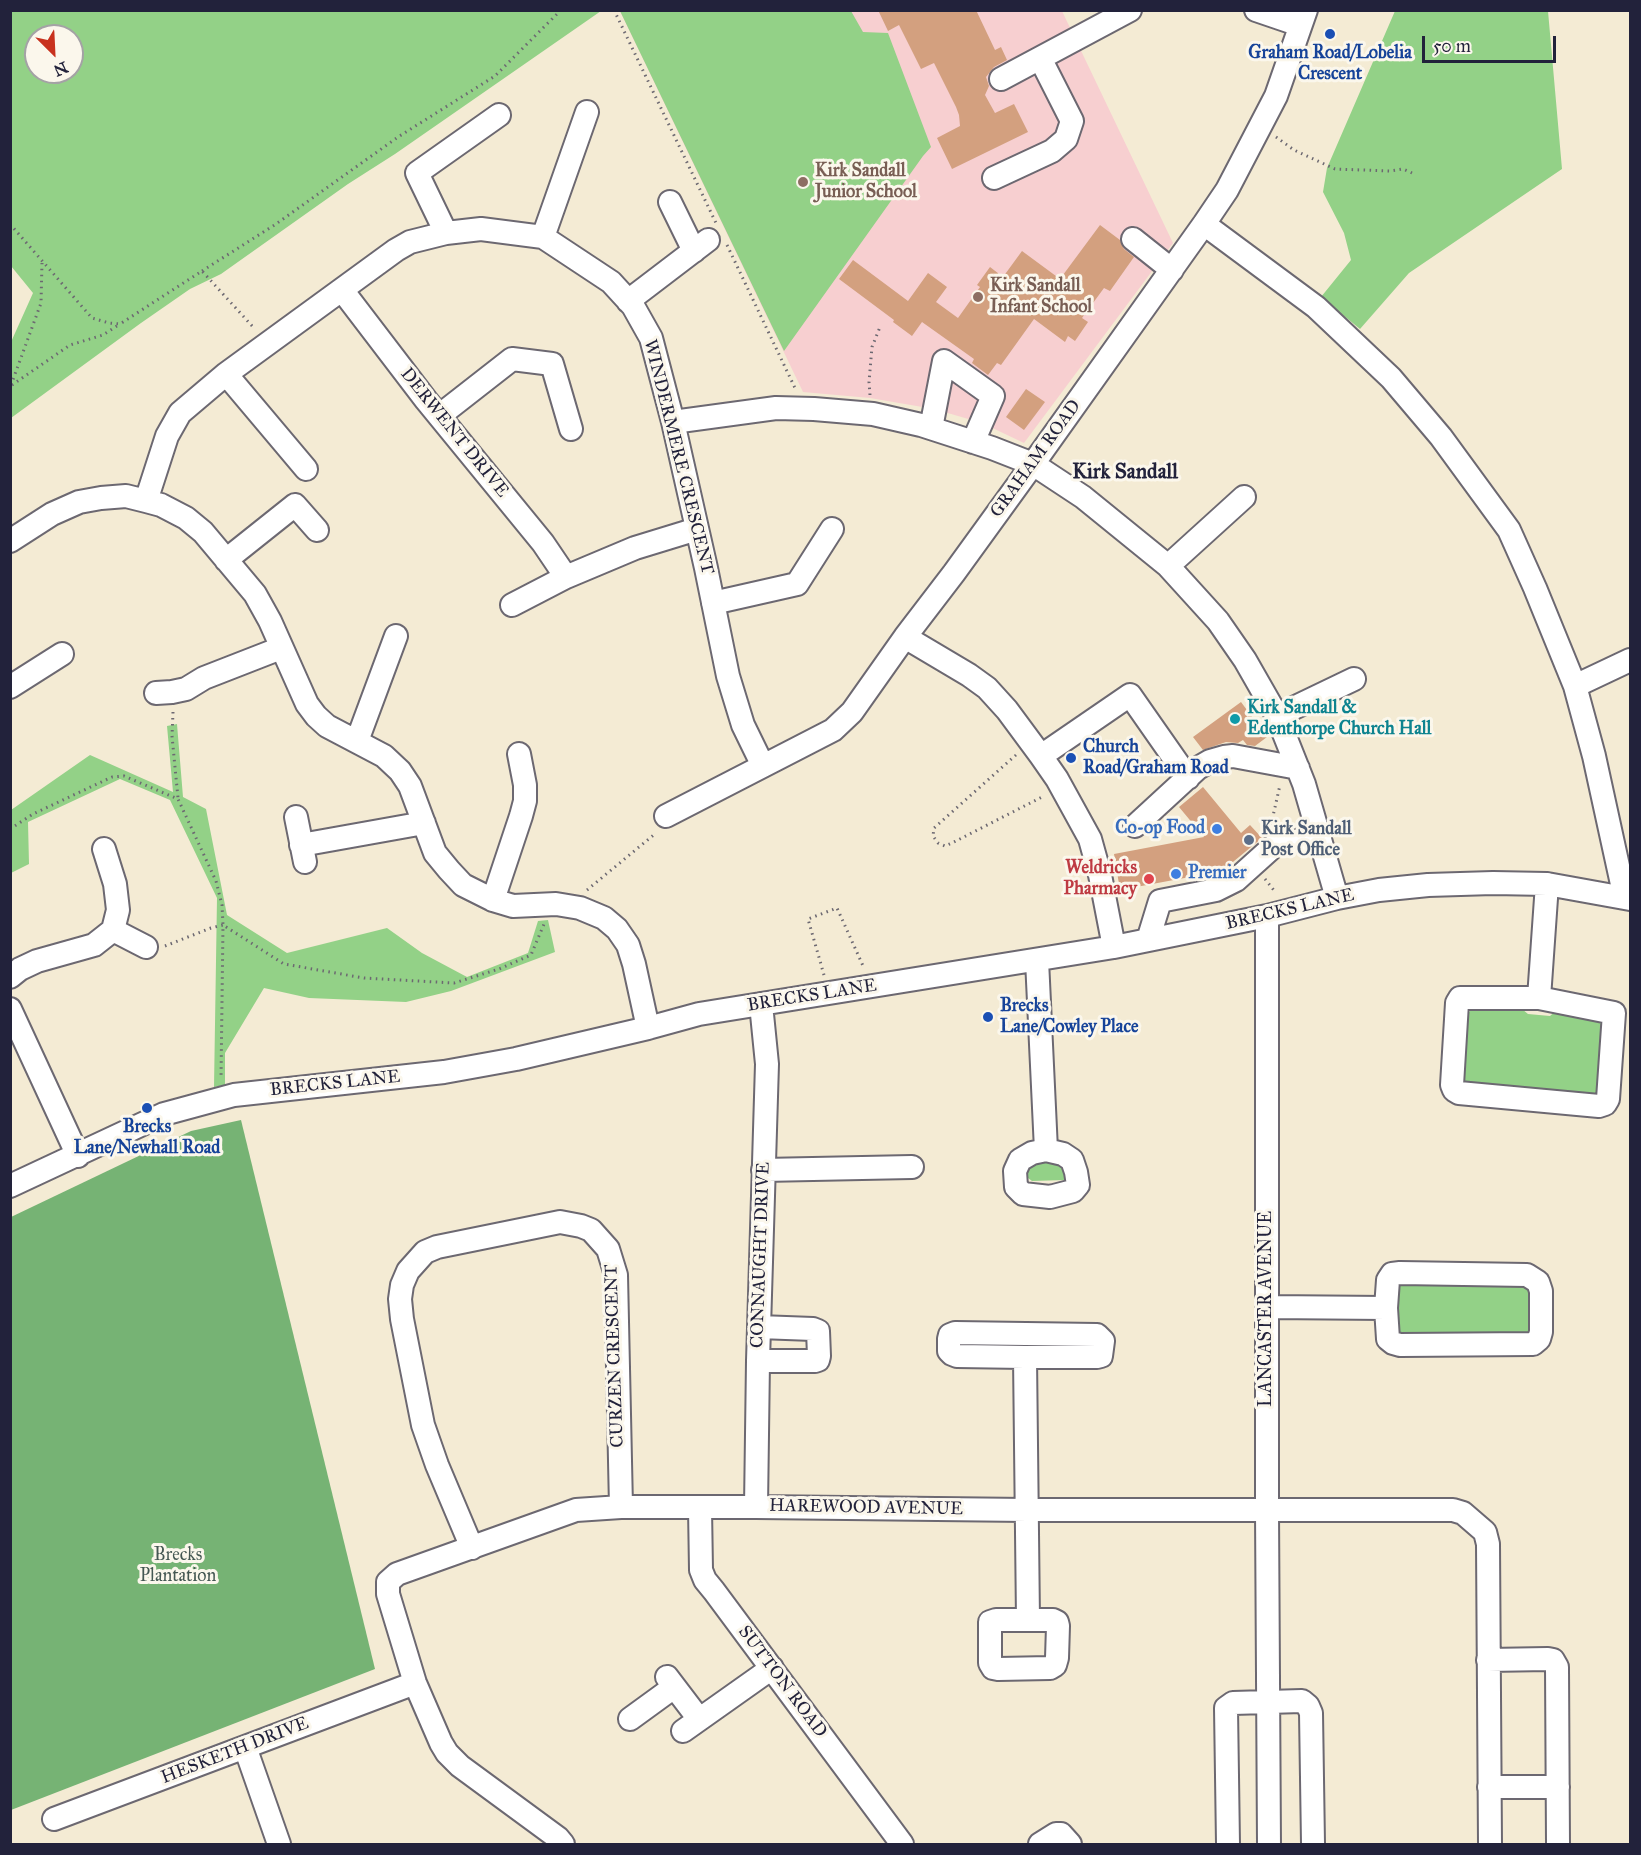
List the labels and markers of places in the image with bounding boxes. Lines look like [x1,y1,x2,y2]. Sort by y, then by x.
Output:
marker: Graham Road/Lobelia Crescent [1323,27,1337,41]
place label: Graham Road/Lobelia Crescent [1248,43,1412,86]
place label: Kirk Sandall Junior School [815,161,917,204]
marker: Kirk Sandall Junior School [796,175,810,189]
place label: Kirk Sandall Infant School [990,276,1092,318]
marker: Kirk Sandall Infant School [971,290,985,304]
place label: Kirk Sandall & Edenthorpe Church Hall [1247,698,1431,740]
marker: Kirk Sandall & Edenthorpe Church Hall [1228,712,1242,726]
place label: Church Road/Graham Road [1083,737,1229,780]
marker: Church Road/Graham Road [1064,751,1078,765]
place label: Co-op Food [1115,818,1205,840]
place label: Kirk Sandall Post Office [1261,819,1352,862]
marker: Co-op Food [1210,822,1224,836]
marker: Kirk Sandall Post Office [1242,833,1256,847]
place label: Weldricks Pharmacy [1064,858,1137,900]
place label: Premier [1188,863,1247,885]
marker: Premier [1169,867,1183,881]
marker: Weldricks Pharmacy [1142,872,1156,886]
place label: Brecks Lane/Cowley Place [1000,996,1138,1038]
marker: Brecks Lane/Cowley Place [981,1010,995,1024]
marker: Brecks Lane/Newhall Road [140,1101,154,1115]
place label: Brecks Lane/Newhall Road [74,1117,220,1160]

